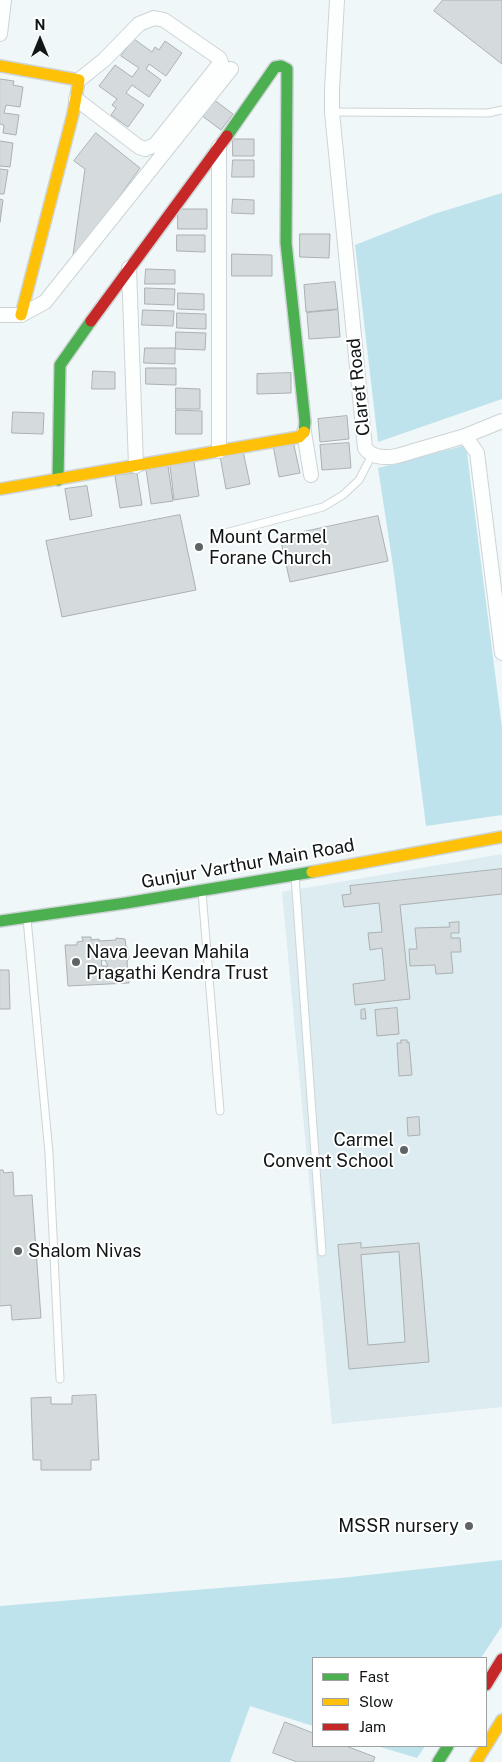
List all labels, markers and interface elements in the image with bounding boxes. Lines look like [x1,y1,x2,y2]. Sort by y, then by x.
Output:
north arrow [15,15,65,65]
text: N [35,17,45,33]
street label: Claret Road [343,337,375,437]
place label: Mount Carmel Forane Church [209,526,331,568]
marker: Mount Carmel Forane Church [193,541,205,553]
street label: Gunjur Varthur Main Road [140,835,356,893]
place label: Nava Jeevan Mahila Pragathi Kendra Trust [86,941,269,984]
marker: Nava Jeevan Mahila Pragathi Kendra Trust [70,956,82,968]
place label: Carmel Convent School [263,1129,394,1172]
marker: Carmel Convent School [398,1144,410,1156]
place label: Shalom Nivas [28,1240,141,1262]
marker: Shalom Nivas [12,1245,24,1257]
place label: MSSR nursery [338,1515,459,1537]
marker: MSSR nursery [463,1520,475,1532]
legend [312,1657,487,1747]
text: Fast [359,1668,389,1685]
text: Slow [359,1693,393,1710]
text: Jam [359,1718,386,1735]

